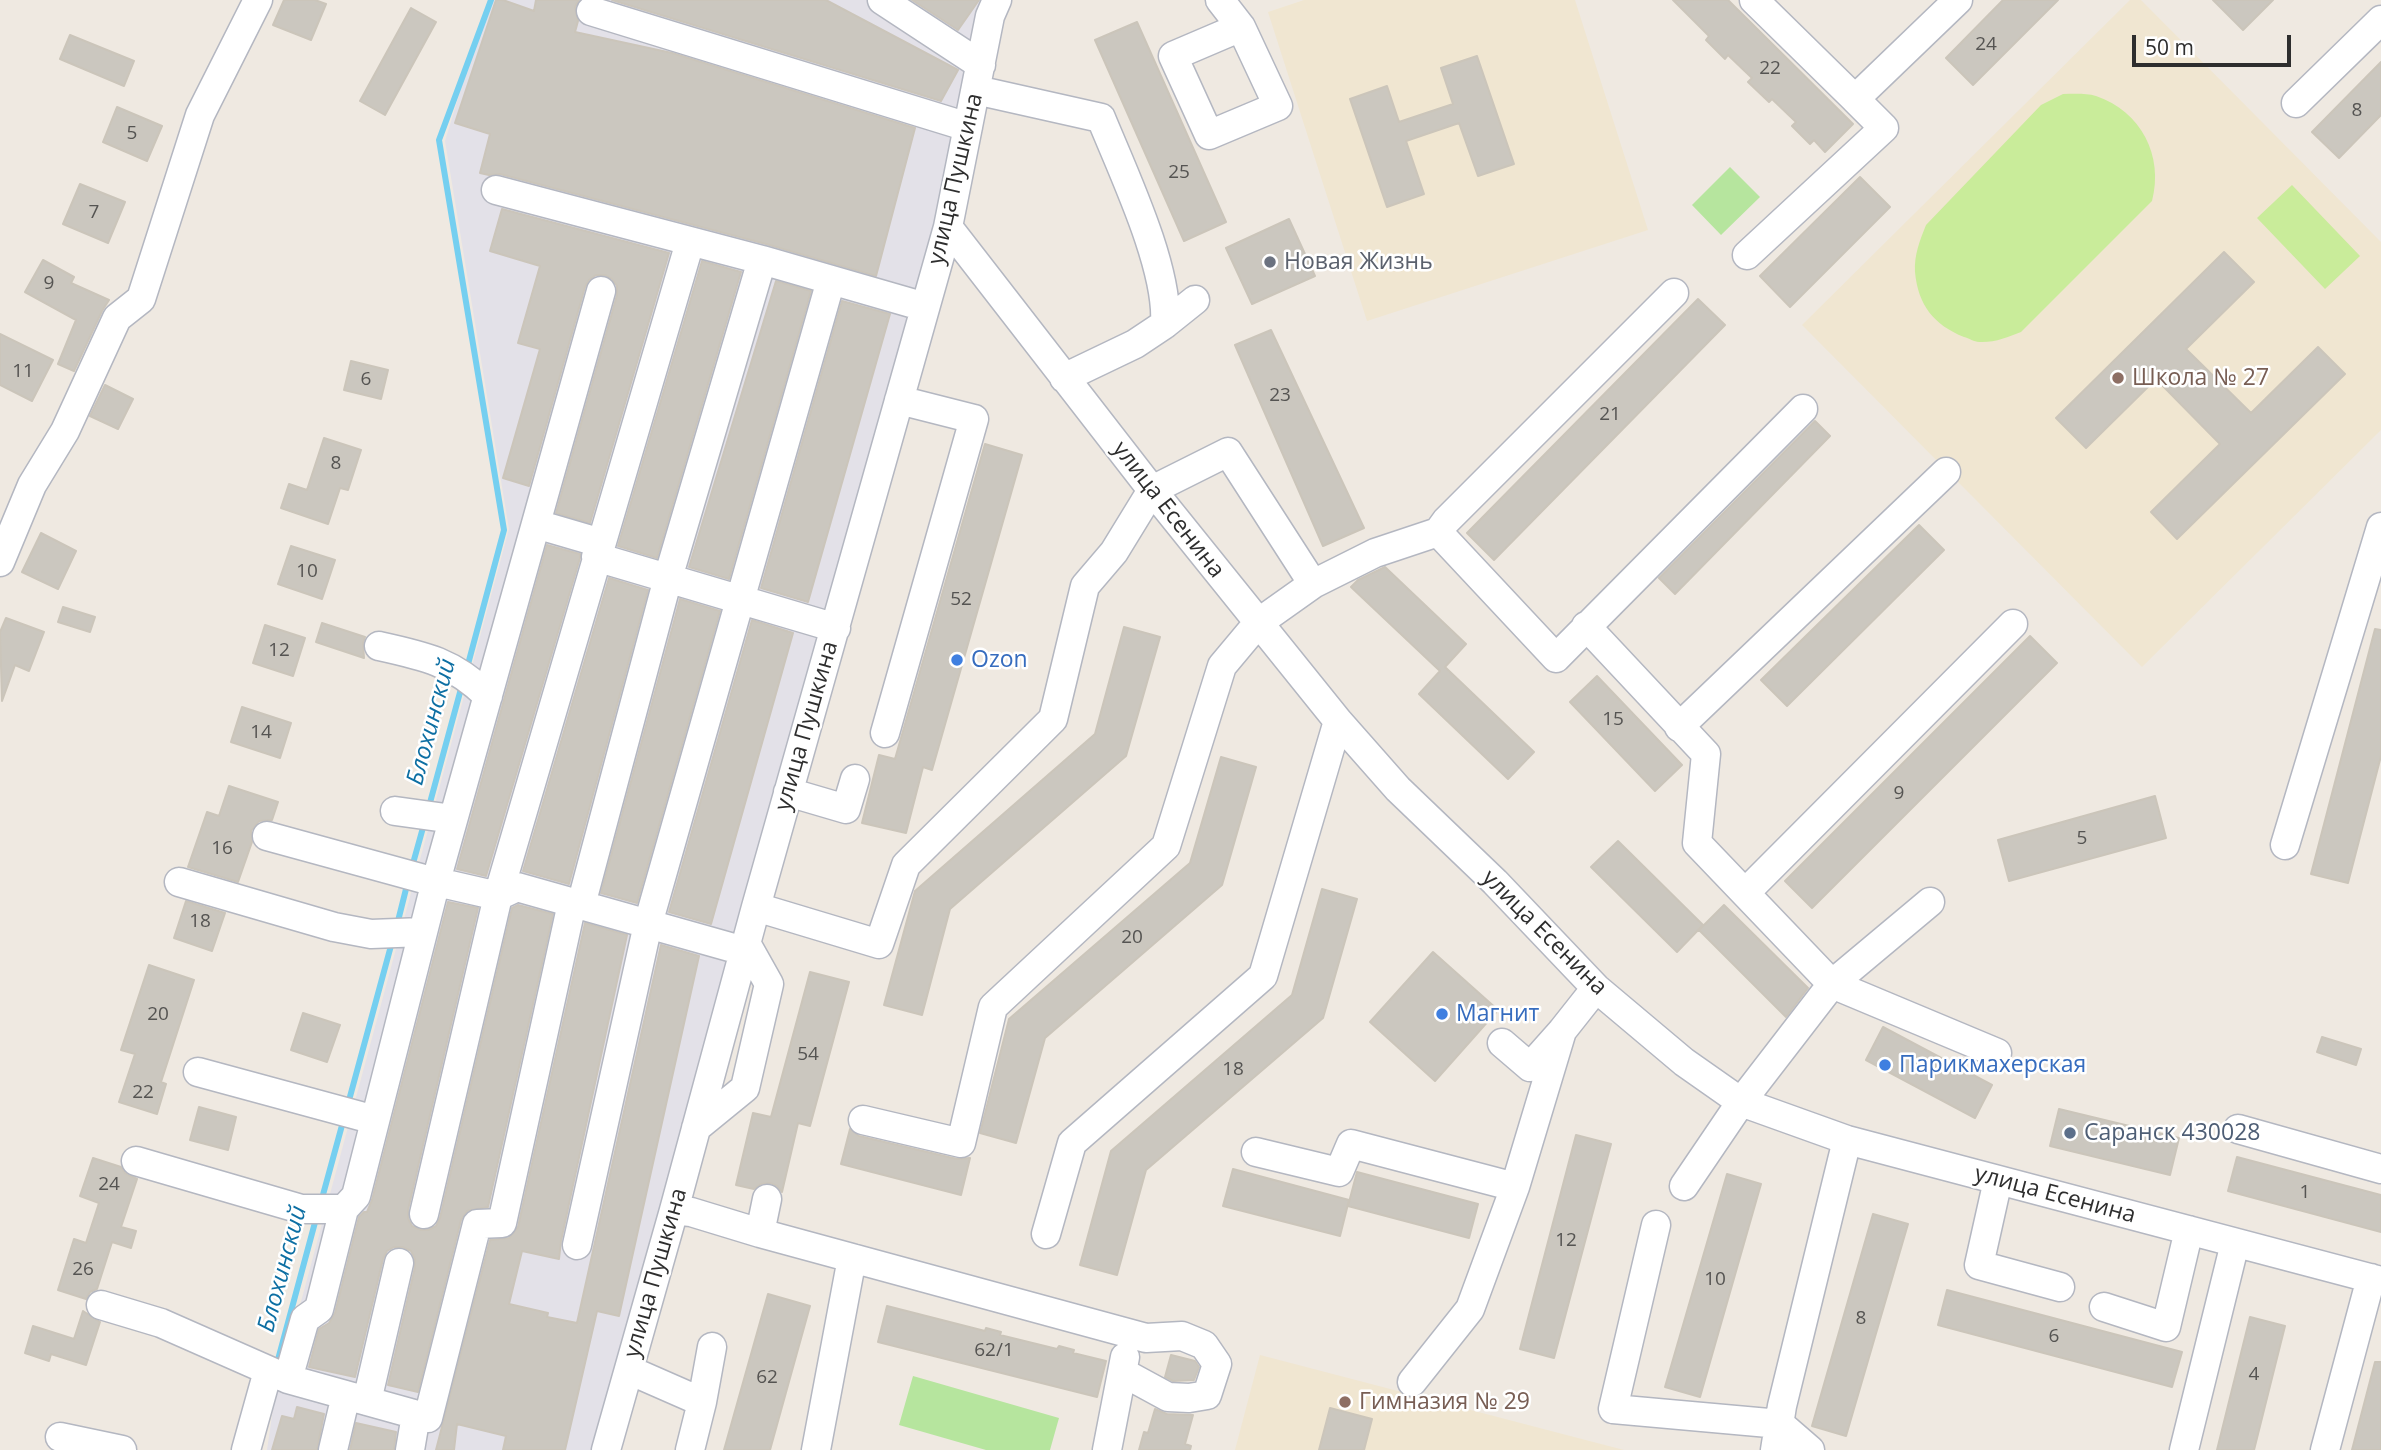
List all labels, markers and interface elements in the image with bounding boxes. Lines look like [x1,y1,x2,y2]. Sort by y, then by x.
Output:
scale bar [2136,21,2295,65]
text: 50 m [2145,33,2194,61]
house number: 24 [1975,34,1997,56]
house number: 22 [1759,58,1781,80]
street label: улица Пушкина [923,91,989,267]
house number: 8 [2352,100,2362,122]
house number: 5 [127,123,137,145]
house number: 25 [1168,162,1190,184]
house number: 7 [89,202,99,224]
place label: Новая Жизнь [1284,248,1433,276]
marker: Новая Жизнь [1262,254,1278,270]
house number: 9 [44,273,54,295]
house number: 11 [12,361,34,383]
place label: Школа № 27 [2132,364,2269,392]
house number: 6 [361,369,371,391]
marker: Школа № 27 [2110,370,2126,386]
house number: 23 [1269,385,1291,407]
house number: 21 [1599,404,1621,426]
street label: улица Есенина [1106,436,1230,584]
house number: 8 [331,453,341,475]
house number: 10 [296,561,318,583]
house number: 52 [950,589,972,611]
street label: улица Пушкина [770,638,844,814]
house number: 12 [268,640,290,662]
place label: Ozon [971,646,1028,674]
marker: Ozon [949,652,965,668]
water label: Блохинский [401,656,463,788]
house number: 15 [1602,709,1624,731]
house number: 14 [250,722,272,744]
house number: 9 [1894,783,1904,805]
house number: 5 [2077,828,2087,850]
house number: 16 [211,838,233,860]
street label: улица Есенина [1476,865,1612,1001]
house number: 18 [189,911,211,933]
house number: 20 [1121,927,1143,949]
place label: Магнит [1456,1000,1539,1028]
house number: 20 [147,1004,169,1026]
marker: Магнит [1434,1006,1450,1022]
house number: 54 [797,1044,819,1066]
place label: Парикмахерская [1899,1051,2086,1079]
marker: Парикмахерская [1877,1057,1893,1073]
house number: 18 [1222,1059,1244,1081]
house number: 22 [132,1082,154,1104]
place label: Саранск 430028 [2084,1119,2260,1147]
marker: Саранск 430028 [2062,1125,2078,1141]
street label: улица Есенина [1971,1160,2139,1230]
house number: 24 [98,1174,120,1196]
house number: 1 [2300,1182,2310,1204]
street label: улица Пушкина [619,1185,693,1361]
water label: Блохинский [252,1203,314,1335]
house number: 12 [1555,1230,1577,1252]
house number: 26 [72,1259,94,1281]
house number: 10 [1704,1269,1726,1291]
house number: 8 [1856,1308,1866,1330]
house number: 6 [2049,1326,2059,1348]
house number: 62/1 [974,1340,1014,1362]
house number: 4 [2249,1364,2259,1386]
house number: 62 [756,1367,778,1389]
place label: Гимназия № 29 [1359,1388,1530,1416]
marker: Гимназия № 29 [1337,1394,1353,1410]

